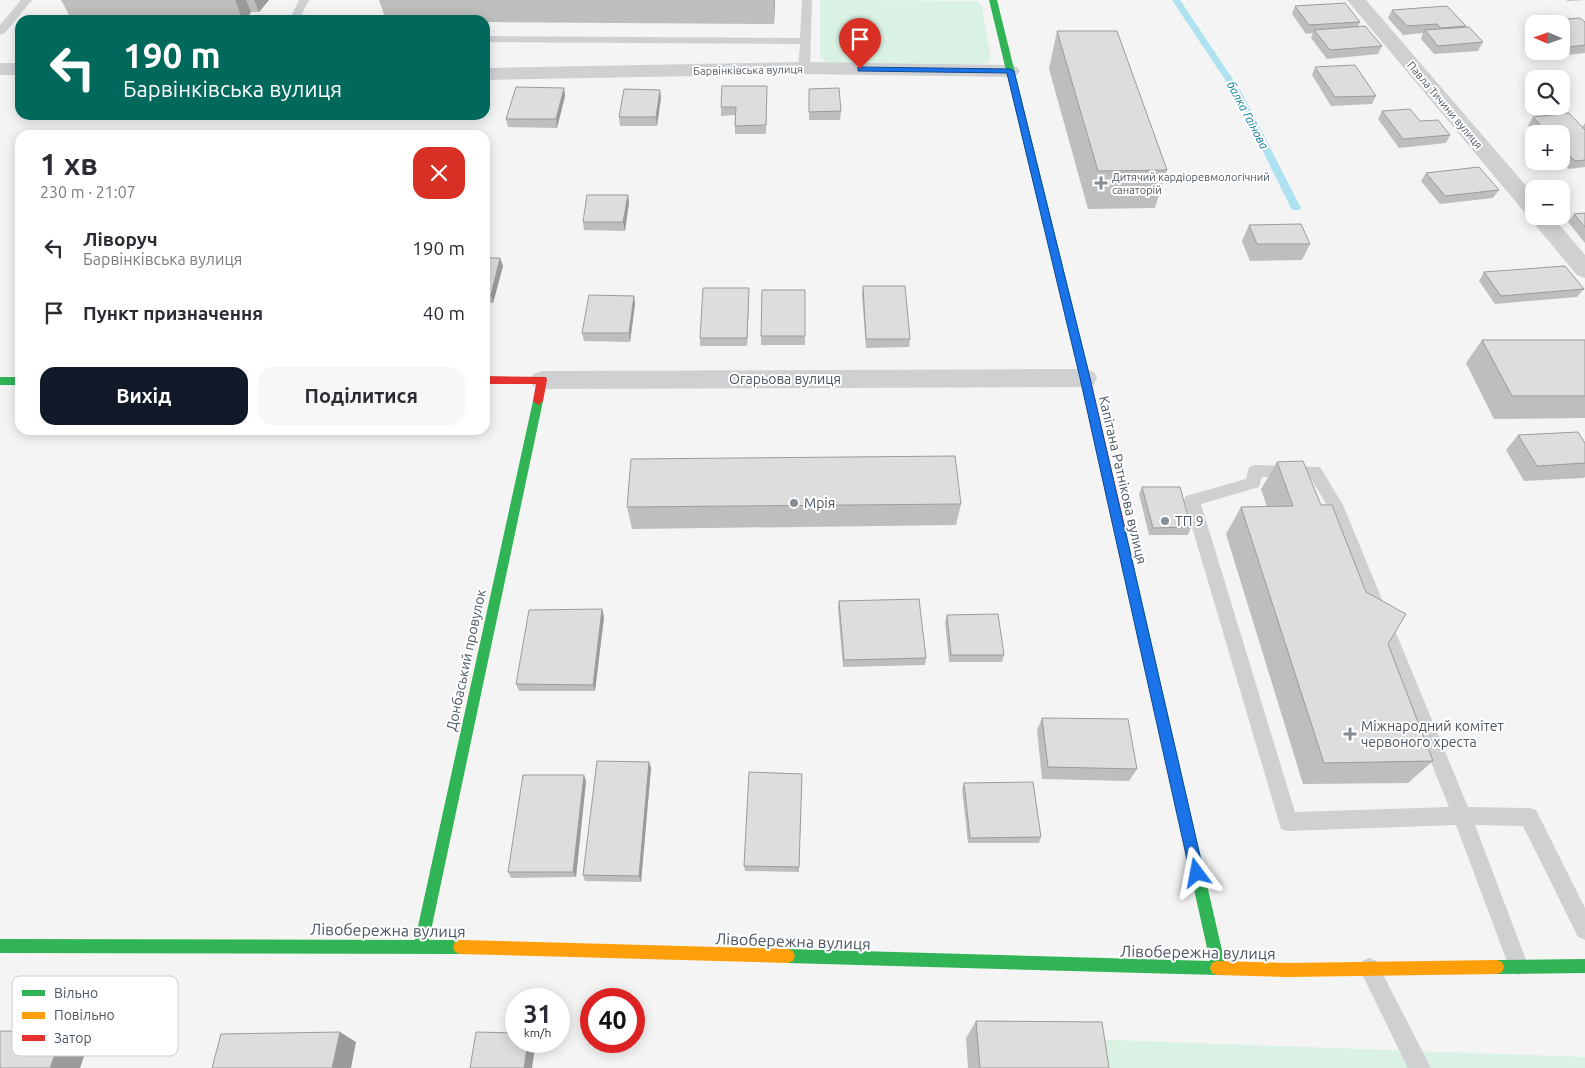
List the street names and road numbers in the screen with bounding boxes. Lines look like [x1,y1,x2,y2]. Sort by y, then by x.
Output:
street label: Павла Тичини вулиця [1405,59,1485,151]
street label: Барвінківська вулиця [693,63,803,77]
street label: Огарьова вулиця [729,371,841,387]
street label: Капітана Ратнікова вулиця [1096,394,1150,566]
street label: Донбаський провулок [443,588,489,732]
street label: Лівобережна вулиця [310,920,466,940]
street label: Лівобережна вулиця [715,929,871,953]
street label: Лівобережна вулиця [1120,942,1276,962]

